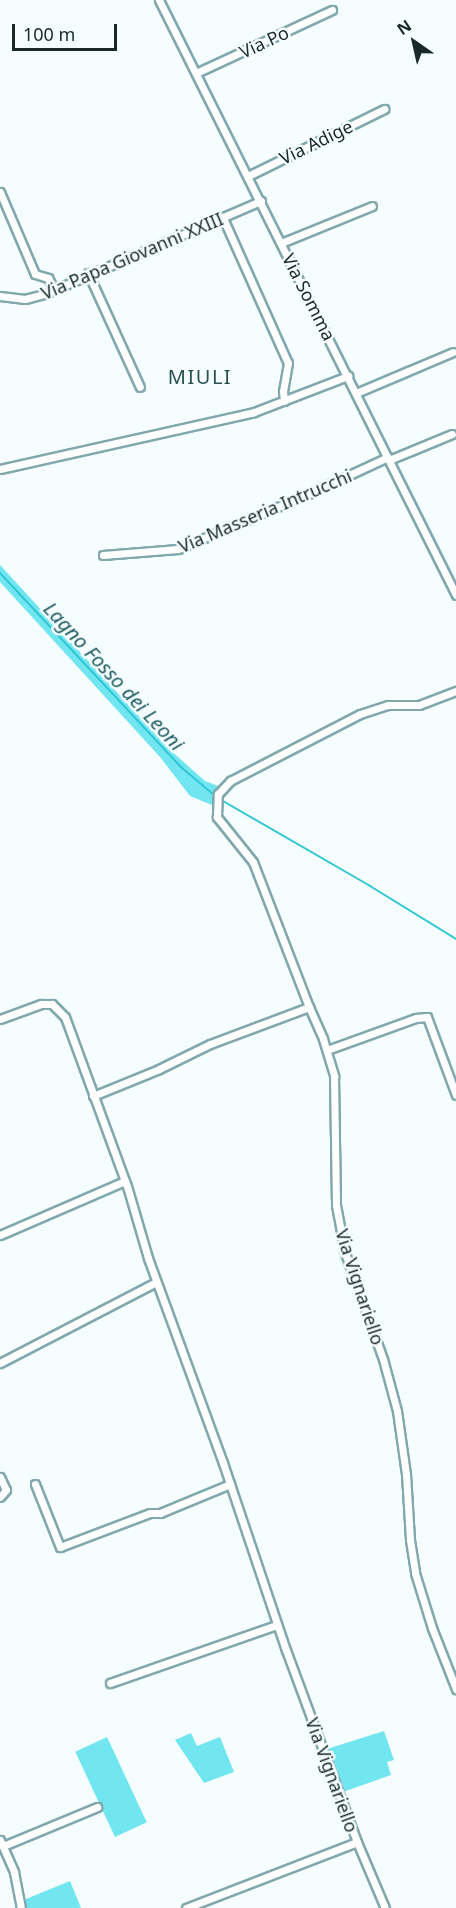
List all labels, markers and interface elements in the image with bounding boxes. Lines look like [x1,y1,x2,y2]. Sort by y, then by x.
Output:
scale bar [15,12,120,50]
north arrow [384,12,444,72]
text: N [392,14,415,40]
street label: Via Po [236,21,292,63]
text: 100 m [23,22,75,46]
street label: Via Adige [276,115,356,169]
street label: Via Papa Giovanni XXIII [38,208,226,304]
street label: Via Somma [278,250,340,344]
district label: MIULI [168,364,232,388]
street label: Via Masseria Intrucchi [175,465,355,557]
water label: Lagno Fosso dei Leoni [39,597,189,755]
street label: Via Vignariello [331,1226,389,1348]
street label: Via Vignariello [301,1715,363,1835]

